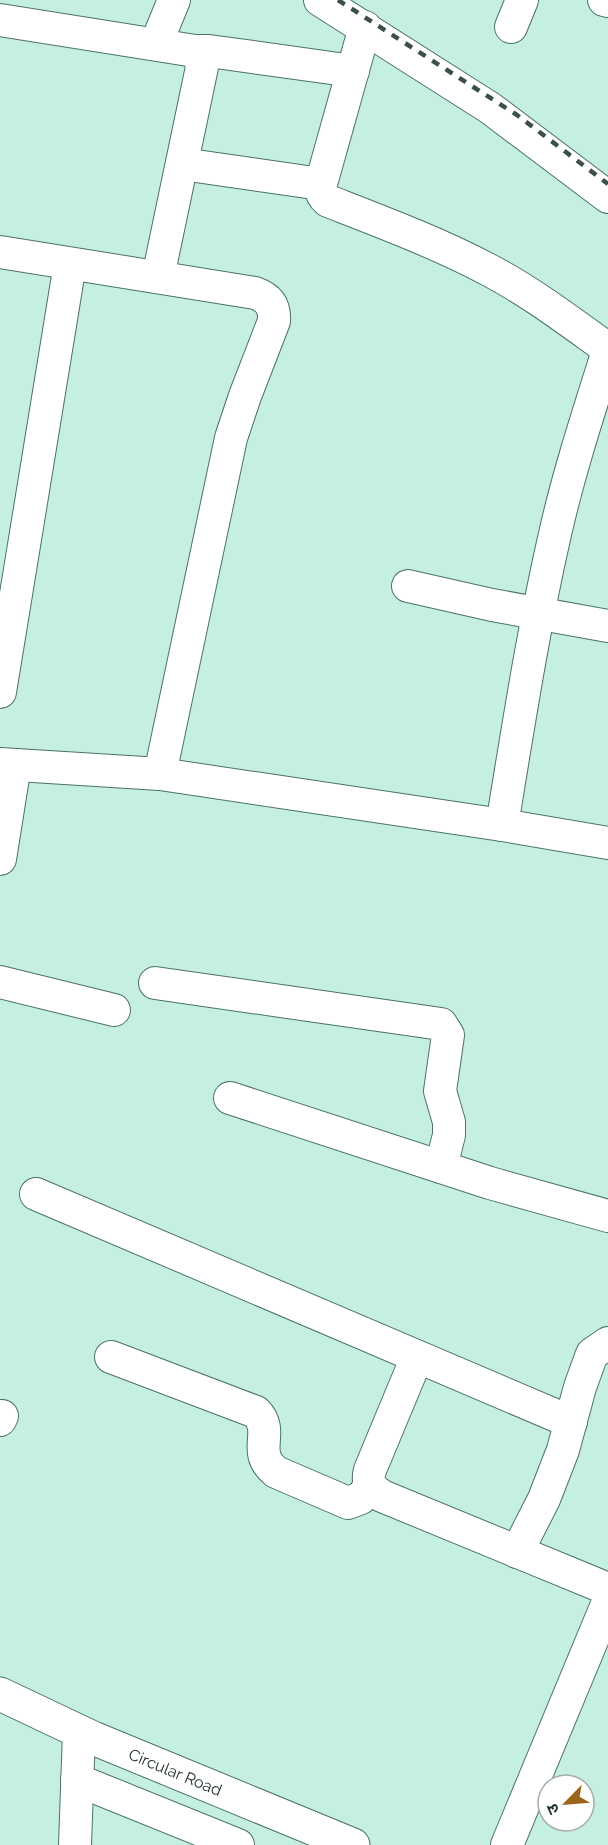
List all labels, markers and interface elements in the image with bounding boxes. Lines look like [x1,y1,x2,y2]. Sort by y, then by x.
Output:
street label: Circular Road [126,1745,225,1800]
north arrow [536,1773,596,1833]
text: उ [542,1800,563,1817]

